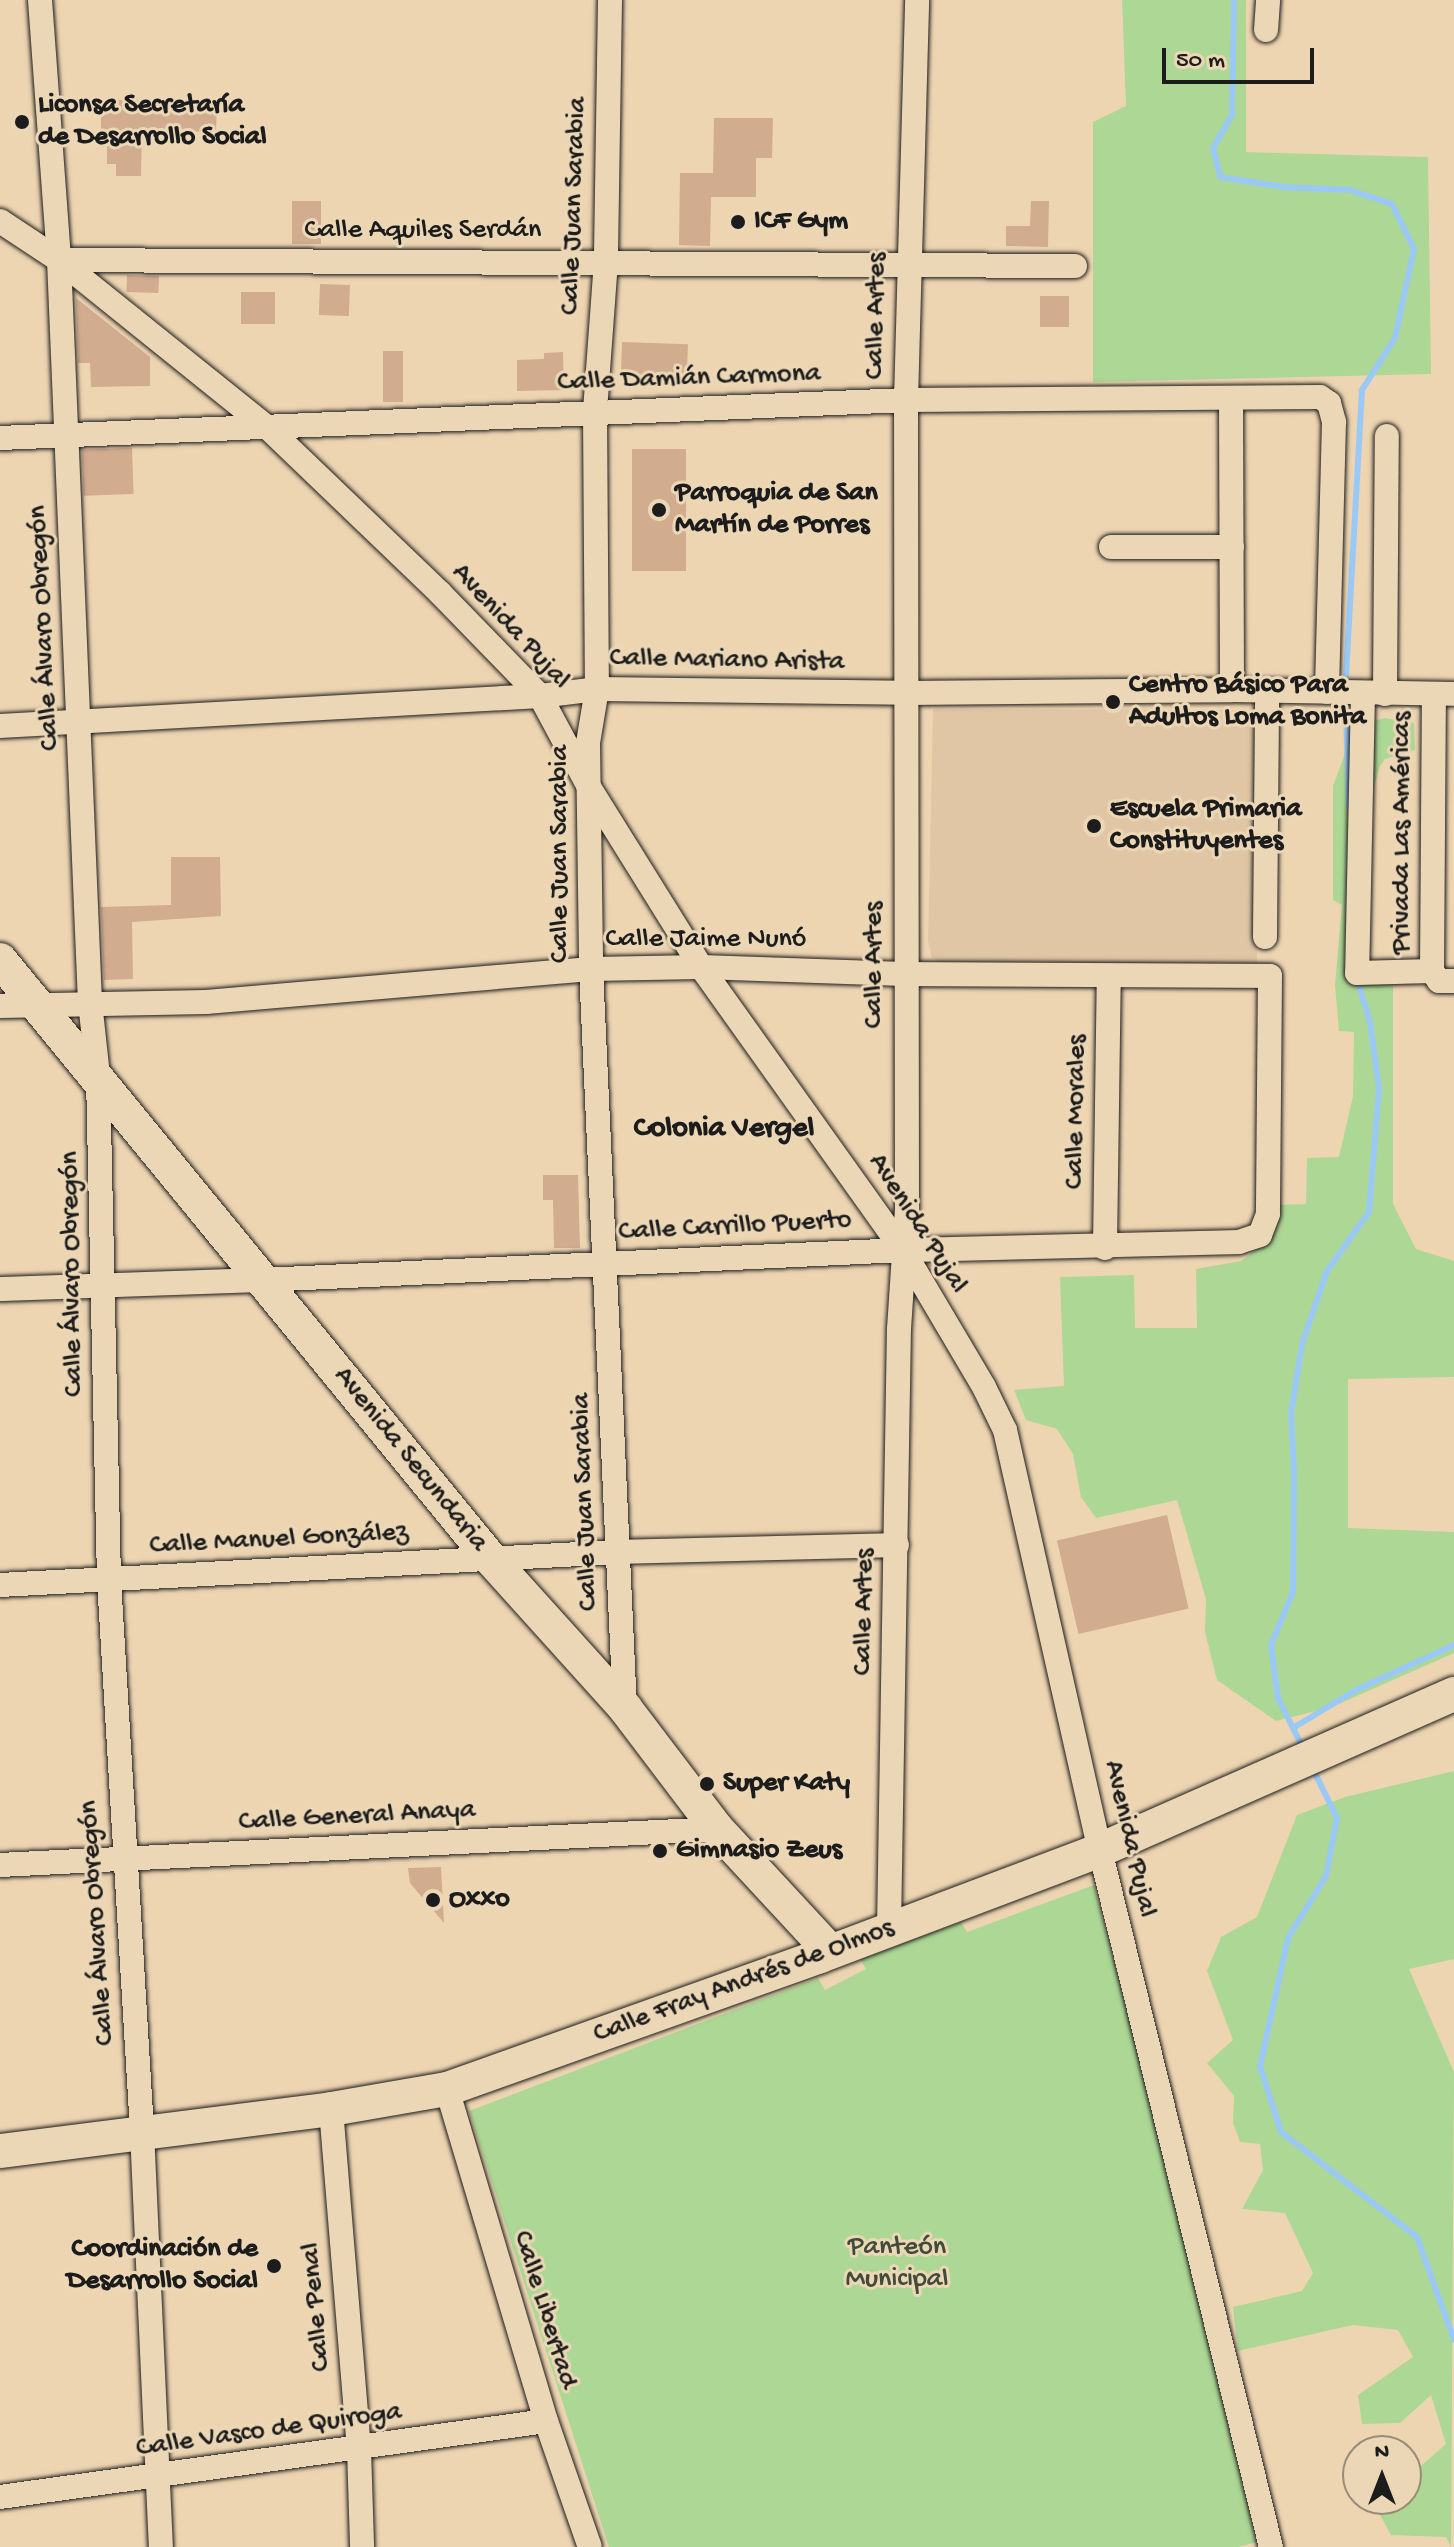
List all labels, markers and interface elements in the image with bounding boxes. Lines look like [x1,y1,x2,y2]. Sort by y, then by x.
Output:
scale bar [1166,32,1318,82]
text: 50 m [1176,47,1225,76]
place label: Liconsa Secretaría de Desarrollo Social [38,89,267,155]
street label: Calle Juan Sarabia [554,96,596,316]
marker: Liconsa Secretaría de Desarrollo Social [13,113,31,131]
place label: ICF Gym [754,205,848,239]
marker: ICF Gym [729,213,747,231]
street label: Calle Aquiles Serdán [305,214,541,248]
street label: Calle Artes [859,252,895,380]
street label: Calle Damián Carmona [557,358,821,400]
place label: Parroquia de San Martín de Porres [675,477,878,543]
marker: Parroquia de San Martín de Porres [650,501,668,519]
street label: Calle Álvaro Obregón [22,505,68,751]
street label: Avenida Pujal [443,557,577,697]
street label: Calle Mariano Arista [609,642,845,680]
place label: Centro Básico Para Adultos Loma Bonita [1129,669,1366,735]
marker: Centro Básico Para Adultos Loma Bonita [1104,693,1122,711]
street label: Privada Las Américas [1386,712,1420,954]
street label: Calle Juan Sarabia [544,745,578,963]
place label: Escuela Primaria Constituyentes [1110,793,1302,859]
marker: Escuela Primaria Constituyentes [1085,817,1103,835]
street label: Calle Artes [858,902,892,1028]
street label: Calle Jaime Nunó [606,923,806,957]
street label: Calle Morales [1059,1034,1095,1190]
district label: Colonia Vergel [634,1112,814,1148]
street label: Avenida Pujal [859,1148,975,1300]
street label: Calle Álvaro Obregón [54,1151,92,1397]
street label: Calle Carrillo Puerto [618,1204,852,1250]
street label: Avenida Secundaria [325,1361,495,1559]
street label: Calle Juan Sarabia [565,1392,607,1612]
street label: Calle Manuel González [149,1516,409,1564]
street label: Calle Artes [847,1548,883,1676]
street label: Avenida Pujal [1095,1757,1163,1921]
place label: Super Katy [723,1767,850,1801]
marker: Super Katy [698,1775,716,1793]
street label: Calle General Anaya [238,1794,476,1840]
street label: Calle Álvaro Obregón [73,1799,123,2047]
place label: Gimnasio Zeus [676,1834,842,1868]
marker: Gimnasio Zeus [651,1842,669,1860]
place label: Oxxo [449,1883,510,1917]
marker: Oxxo [424,1891,442,1909]
street label: Calle Fray Andrés de Olmos [589,1912,899,2052]
street label: Calle Libertad [504,2227,584,2393]
park label: Panteón Municipal [845,2231,949,2297]
place label: Coordinación de Desarrollo Social [67,2233,258,2299]
street label: Calle Penal [295,2241,339,2373]
marker: Coordinación de Desarrollo Social [265,2257,283,2275]
street label: Calle Vasco de Quiroga [134,2396,404,2466]
north arrow [1342,2435,1422,2515]
text: N [1375,2440,1389,2466]

